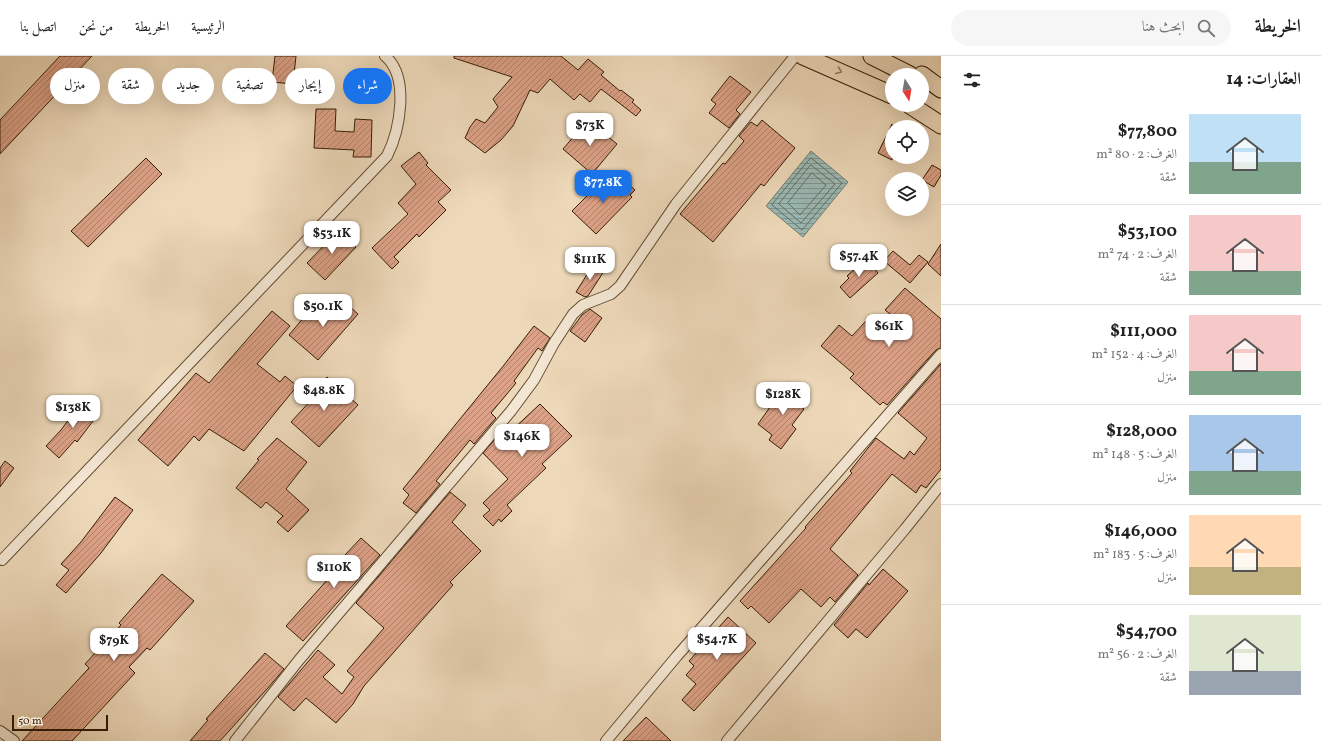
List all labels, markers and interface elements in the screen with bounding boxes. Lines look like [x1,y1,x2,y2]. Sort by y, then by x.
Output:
search box [951,10,1231,46]
text: الخريطة [1255,14,1301,40]
text: ابحث هنا [1142,17,1185,38]
icon: search [1195,17,1217,39]
text: اتصل بنا [20,18,57,37]
text: من نحن [79,18,113,37]
text: الخريطة [135,18,169,37]
text: الرئيسية [191,18,225,37]
one-way arrow [835,66,842,74]
chip: منزل [50,68,100,104]
chip: شقة [108,68,154,104]
chip: جديد [162,68,214,104]
chip: تصفية [222,68,277,104]
chip: إيجار [285,68,335,104]
chip: شراء [343,68,392,104]
north arrow [885,68,929,112]
map controls [885,68,929,216]
text: العقارات: 14 [1226,68,1301,91]
icon: filters [961,69,983,91]
pin: $73K [566,113,614,147]
text: $73K [575,117,605,135]
button: locate [885,120,929,164]
text: $77,800 [1118,120,1177,143]
icon: home [1221,130,1269,178]
text: الغرف: 2 · 80 m² [1096,146,1177,164]
text: شقة [1160,169,1177,187]
pin: $77.8K [570,170,636,204]
button: layers [885,172,929,216]
text: $77.8K [584,174,622,192]
text: $53,100 [1118,220,1177,243]
pin: $53.1K [299,221,365,255]
text: $53.1K [313,225,351,243]
icon: home [1221,231,1269,279]
pin: $57.4K [826,244,892,278]
text: الغرف: 2 · 74 m² [1098,246,1177,264]
pin: $111K [562,247,618,281]
text: $57.4K [839,248,879,266]
text: $111K [574,251,606,269]
text: شقة [1160,269,1177,287]
pin: $50.1K [290,294,356,328]
text: $50.1K [303,298,343,316]
pin: $61K [865,314,913,348]
text: $61K [874,318,904,336]
text: $111,000 [1110,320,1177,343]
icon: home [1221,331,1269,379]
text: الغرف: 4 · 152 m² [1092,346,1177,364]
text: منزل [1157,369,1177,387]
pin: $48.8K [291,378,357,412]
text: $48.8K [303,382,345,400]
pin: $128K [755,382,811,416]
text: $128K [765,386,801,404]
pin: $138K [45,395,101,429]
text: $138K [55,399,91,417]
text: $128,000 [1106,420,1177,443]
pin: $146K [494,424,550,458]
text: $146K [504,428,540,446]
icon: home [1221,431,1269,479]
text: الغرف: 5 · 148 m² [1092,446,1177,464]
text: منزل [1157,469,1177,487]
text: $146,000 [1104,520,1177,543]
icon: home [1221,531,1269,579]
text: الغرف: 5 · 183 m² [1093,546,1177,564]
pin: $110K [306,555,362,589]
text: $110K [316,559,352,577]
text: منزل [1157,569,1177,587]
text: $54,700 [1116,620,1177,643]
pin: $54.7K [684,627,750,661]
pin: $79K [90,628,138,662]
text: $54.7K [697,631,737,649]
icon: home [1221,631,1269,679]
text: $79K [99,632,129,650]
text: الغرف: 2 · 56 m² [1098,646,1177,664]
text: شقة [1160,669,1177,687]
scale bar [12,713,108,732]
text: 50 m [18,714,42,729]

